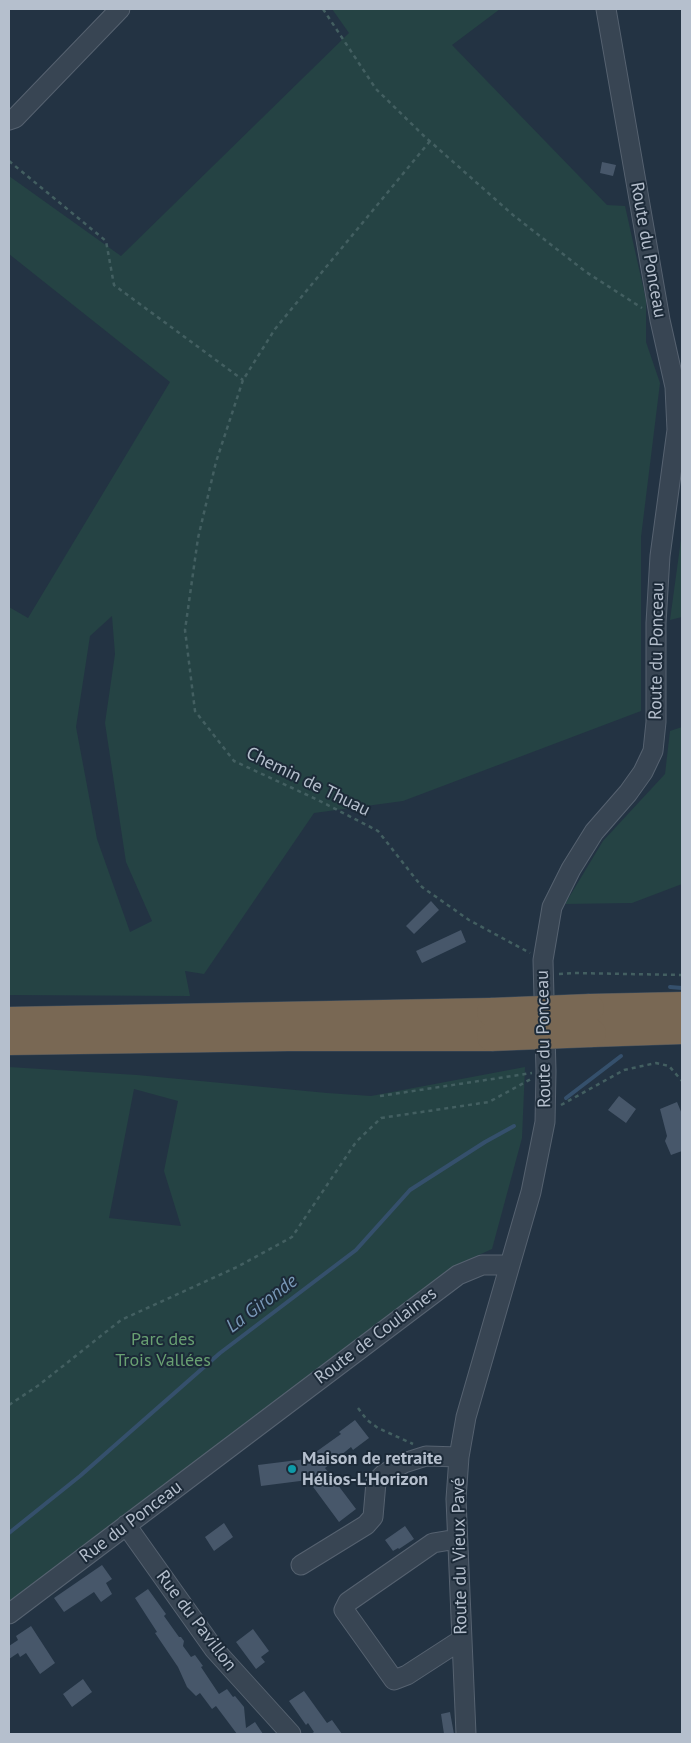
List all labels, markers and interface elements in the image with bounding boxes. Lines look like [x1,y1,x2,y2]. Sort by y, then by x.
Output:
street label: Route du Ponceau [625,180,671,320]
street label: Route du Ponceau [645,582,669,720]
street label: Chemin de Thuau [243,743,373,821]
street label: Route du Ponceau [532,970,556,1108]
water label: La Gironde [222,1270,302,1338]
street label: Route de Coulaines [311,1283,441,1389]
park label: Parc des Trois Vallées [115,1329,211,1372]
place label: Maison de retraite Hélios-L'Horizon [302,1448,442,1490]
marker: Maison de retraite Hélios-L'Horizon [286,1463,298,1475]
street label: Rue du Ponceau [75,1476,187,1568]
street label: Route du Vieux Pavé [448,1477,472,1635]
street label: Rue du Pavillon [151,1566,241,1676]

